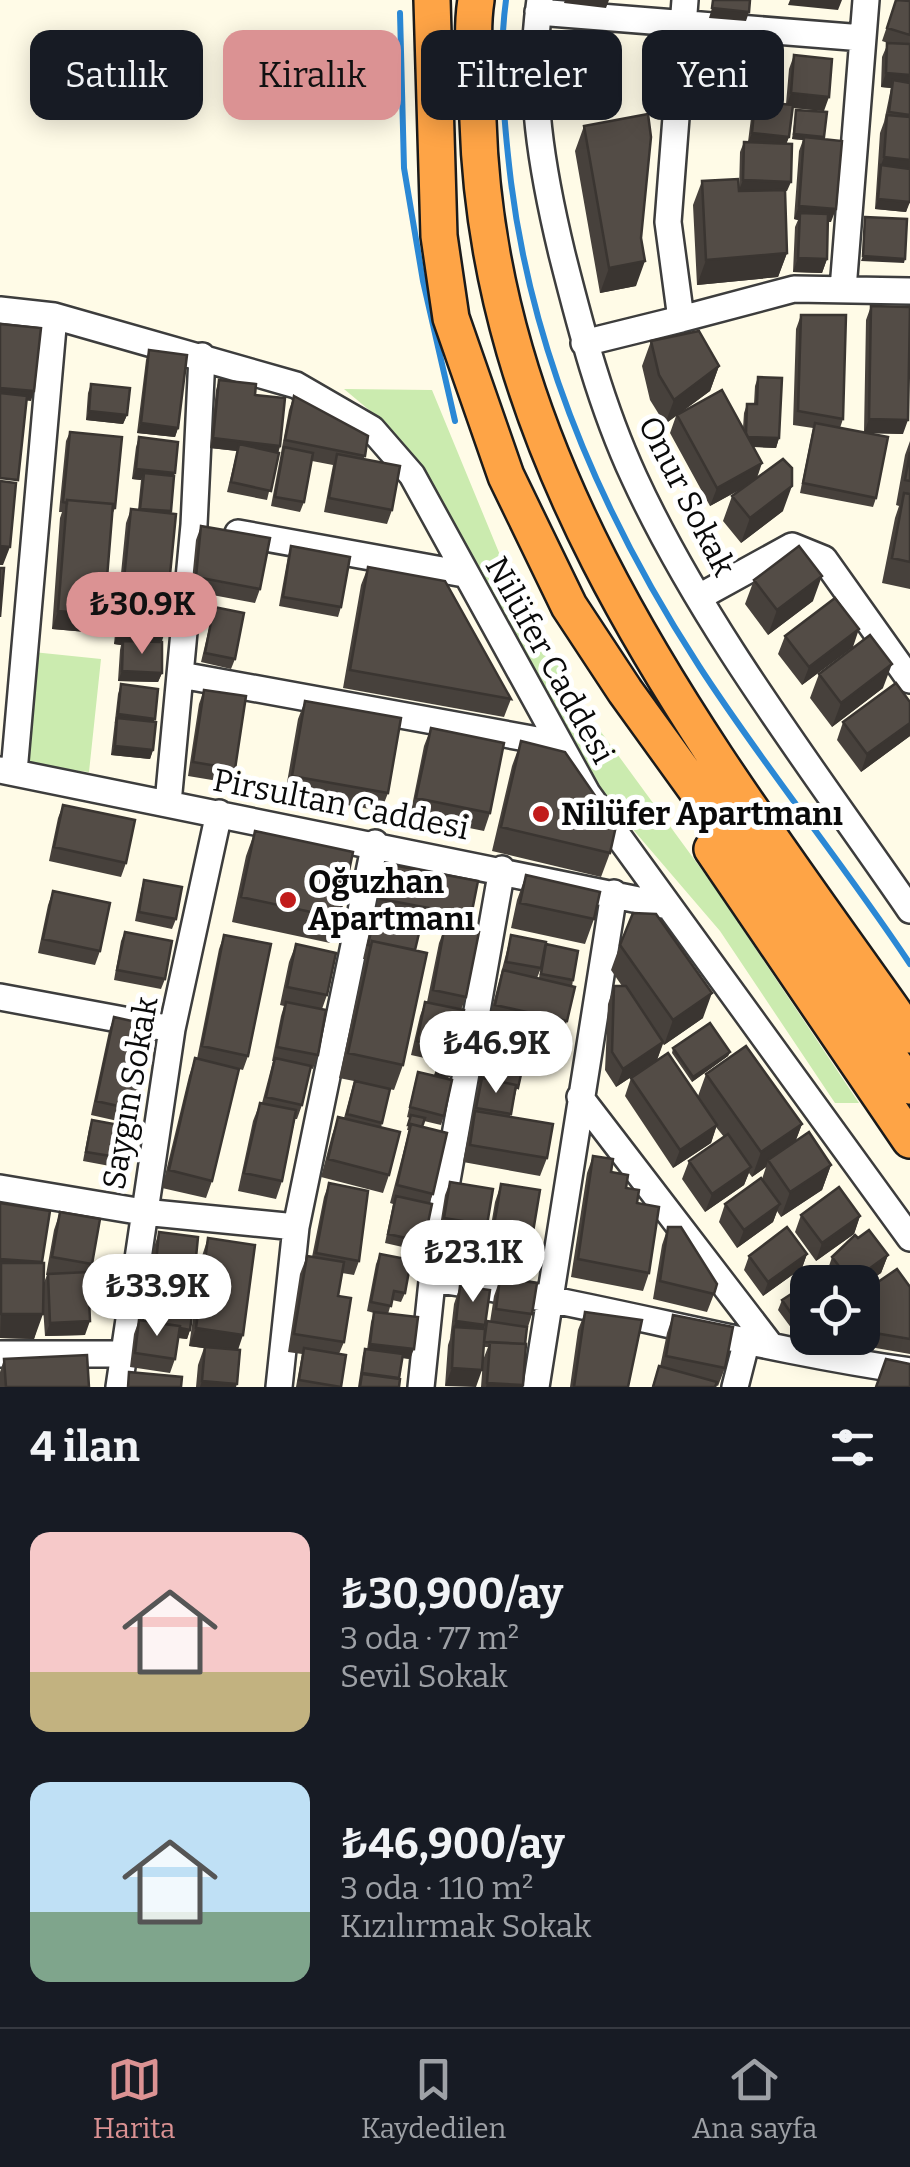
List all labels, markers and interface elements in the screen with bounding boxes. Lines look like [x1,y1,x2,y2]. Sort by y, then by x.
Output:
chip: Satılık [30,30,203,120]
chip: Kiralık [223,30,401,120]
chip: Filtreler [421,30,622,120]
chip: Yeni [642,30,784,120]
street label: Onur Sokak [631,410,743,582]
street label: Nilüfer Caddesi [477,550,623,770]
pin: ₺30.9K [61,572,223,657]
text: ₺30.9K [88,585,196,623]
street label: Pirsultan Caddesi [210,761,472,847]
place label: Nilüfer Apartmanı [561,795,843,833]
marker: Nilüfer Apartmanı [530,803,552,825]
place label: Oğuzhan Apartmanı [308,863,475,938]
marker: Oğuzhan Apartmanı [277,889,299,911]
street label: Saygın Sokak [94,994,166,1192]
pin: ₺46.9K [415,1011,577,1096]
text: ₺46.9K [442,1024,550,1062]
pin: ₺23.1K [392,1220,554,1305]
text: ₺23.1K [423,1233,523,1271]
pin: ₺33.9K [76,1254,238,1339]
map controls [790,1265,880,1355]
button: locate [790,1265,880,1355]
text: ₺33.9K [104,1267,210,1305]
icon: filters [825,1420,880,1475]
text: 4 ilan [30,1422,140,1472]
text: ₺30,900/ay [340,1569,563,1619]
icon: home [110,1572,230,1692]
text: 3 oda · 77 m² [340,1619,519,1657]
text: Sevil Sokak [340,1657,508,1695]
text: ₺46,900/ay [340,1819,565,1869]
icon: home [110,1822,230,1942]
text: 3 oda · 110 m² [340,1869,533,1907]
text: Kızılırmak Sokak [340,1907,591,1945]
tab: Harita [93,2052,175,2145]
tab: Kaydedilen [361,2052,506,2145]
tab: Ana sayfa [692,2052,817,2145]

